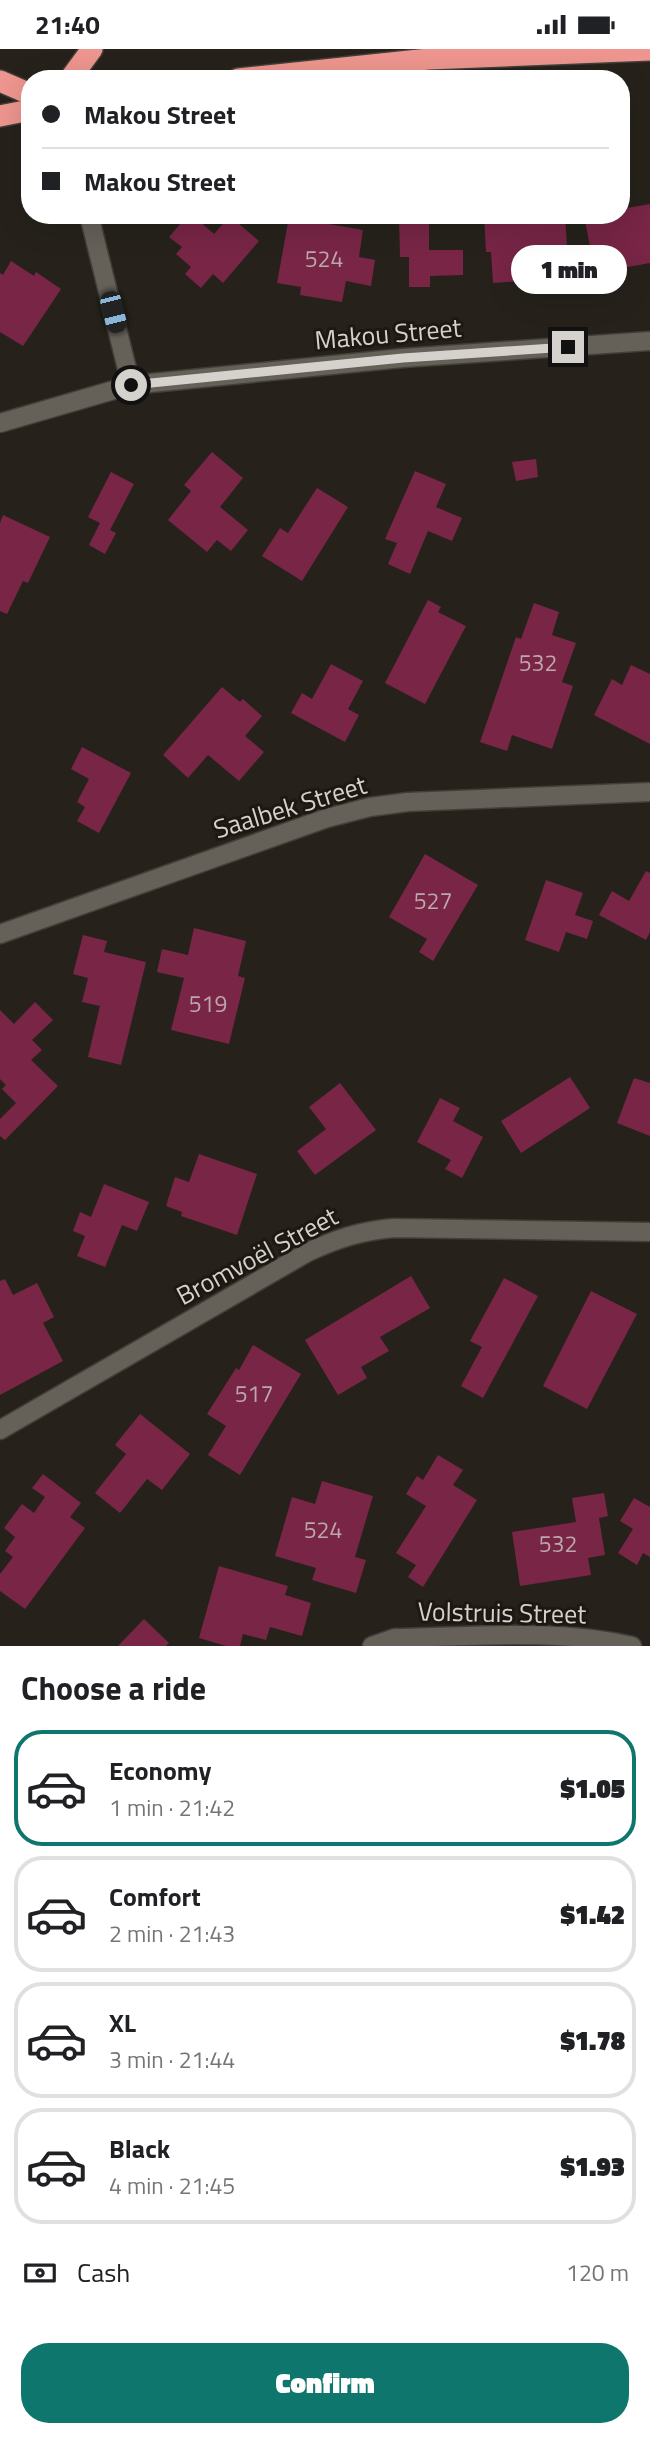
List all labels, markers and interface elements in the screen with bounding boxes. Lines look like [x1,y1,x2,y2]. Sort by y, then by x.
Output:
text: 21:40 [35,5,100,44]
text: Makou Street [84,95,236,134]
text: Makou Street [84,162,236,201]
house number: 524 [305,241,343,276]
callout: 1 min [510,245,626,295]
text: 1 min [540,252,598,287]
car [98,289,129,335]
street label: Makou Street [313,308,463,359]
route end [552,331,584,363]
route start [115,369,147,401]
house number: 532 [519,645,557,680]
street label: Saalbek Street [209,765,371,848]
house number: 527 [414,883,452,918]
house number: 519 [189,986,227,1021]
street label: Bromvoël Street [169,1197,344,1315]
house number: 517 [235,1376,273,1411]
house number: 524 [304,1512,342,1547]
house number: 532 [539,1526,577,1561]
street label: Volstruis Street [417,1592,587,1633]
text: Choose a ride [21,1664,206,1712]
text: Economy [109,1751,211,1790]
icon: car [25,1757,88,1820]
text: $1.05 [560,1769,625,1808]
text: 1 min · 21:42 [109,1790,235,1825]
text: Comfort [109,1877,201,1916]
icon: car [25,1883,88,1946]
text: $1.42 [560,1895,625,1934]
text: 2 min · 21:43 [109,1916,235,1951]
text: XL [109,2003,136,2042]
icon: car [25,2009,88,2072]
text: $1.78 [560,2021,625,2060]
text: 3 min · 21:44 [109,2042,235,2077]
text: Black [109,2129,170,2168]
icon: car [25,2135,88,2198]
text: $1.93 [560,2147,625,2186]
text: 4 min · 21:45 [109,2168,235,2203]
text: Cash [77,2253,130,2292]
icon: cash [21,2254,59,2292]
text: 120 m [566,2255,629,2290]
button: Confirm [21,2343,629,2423]

